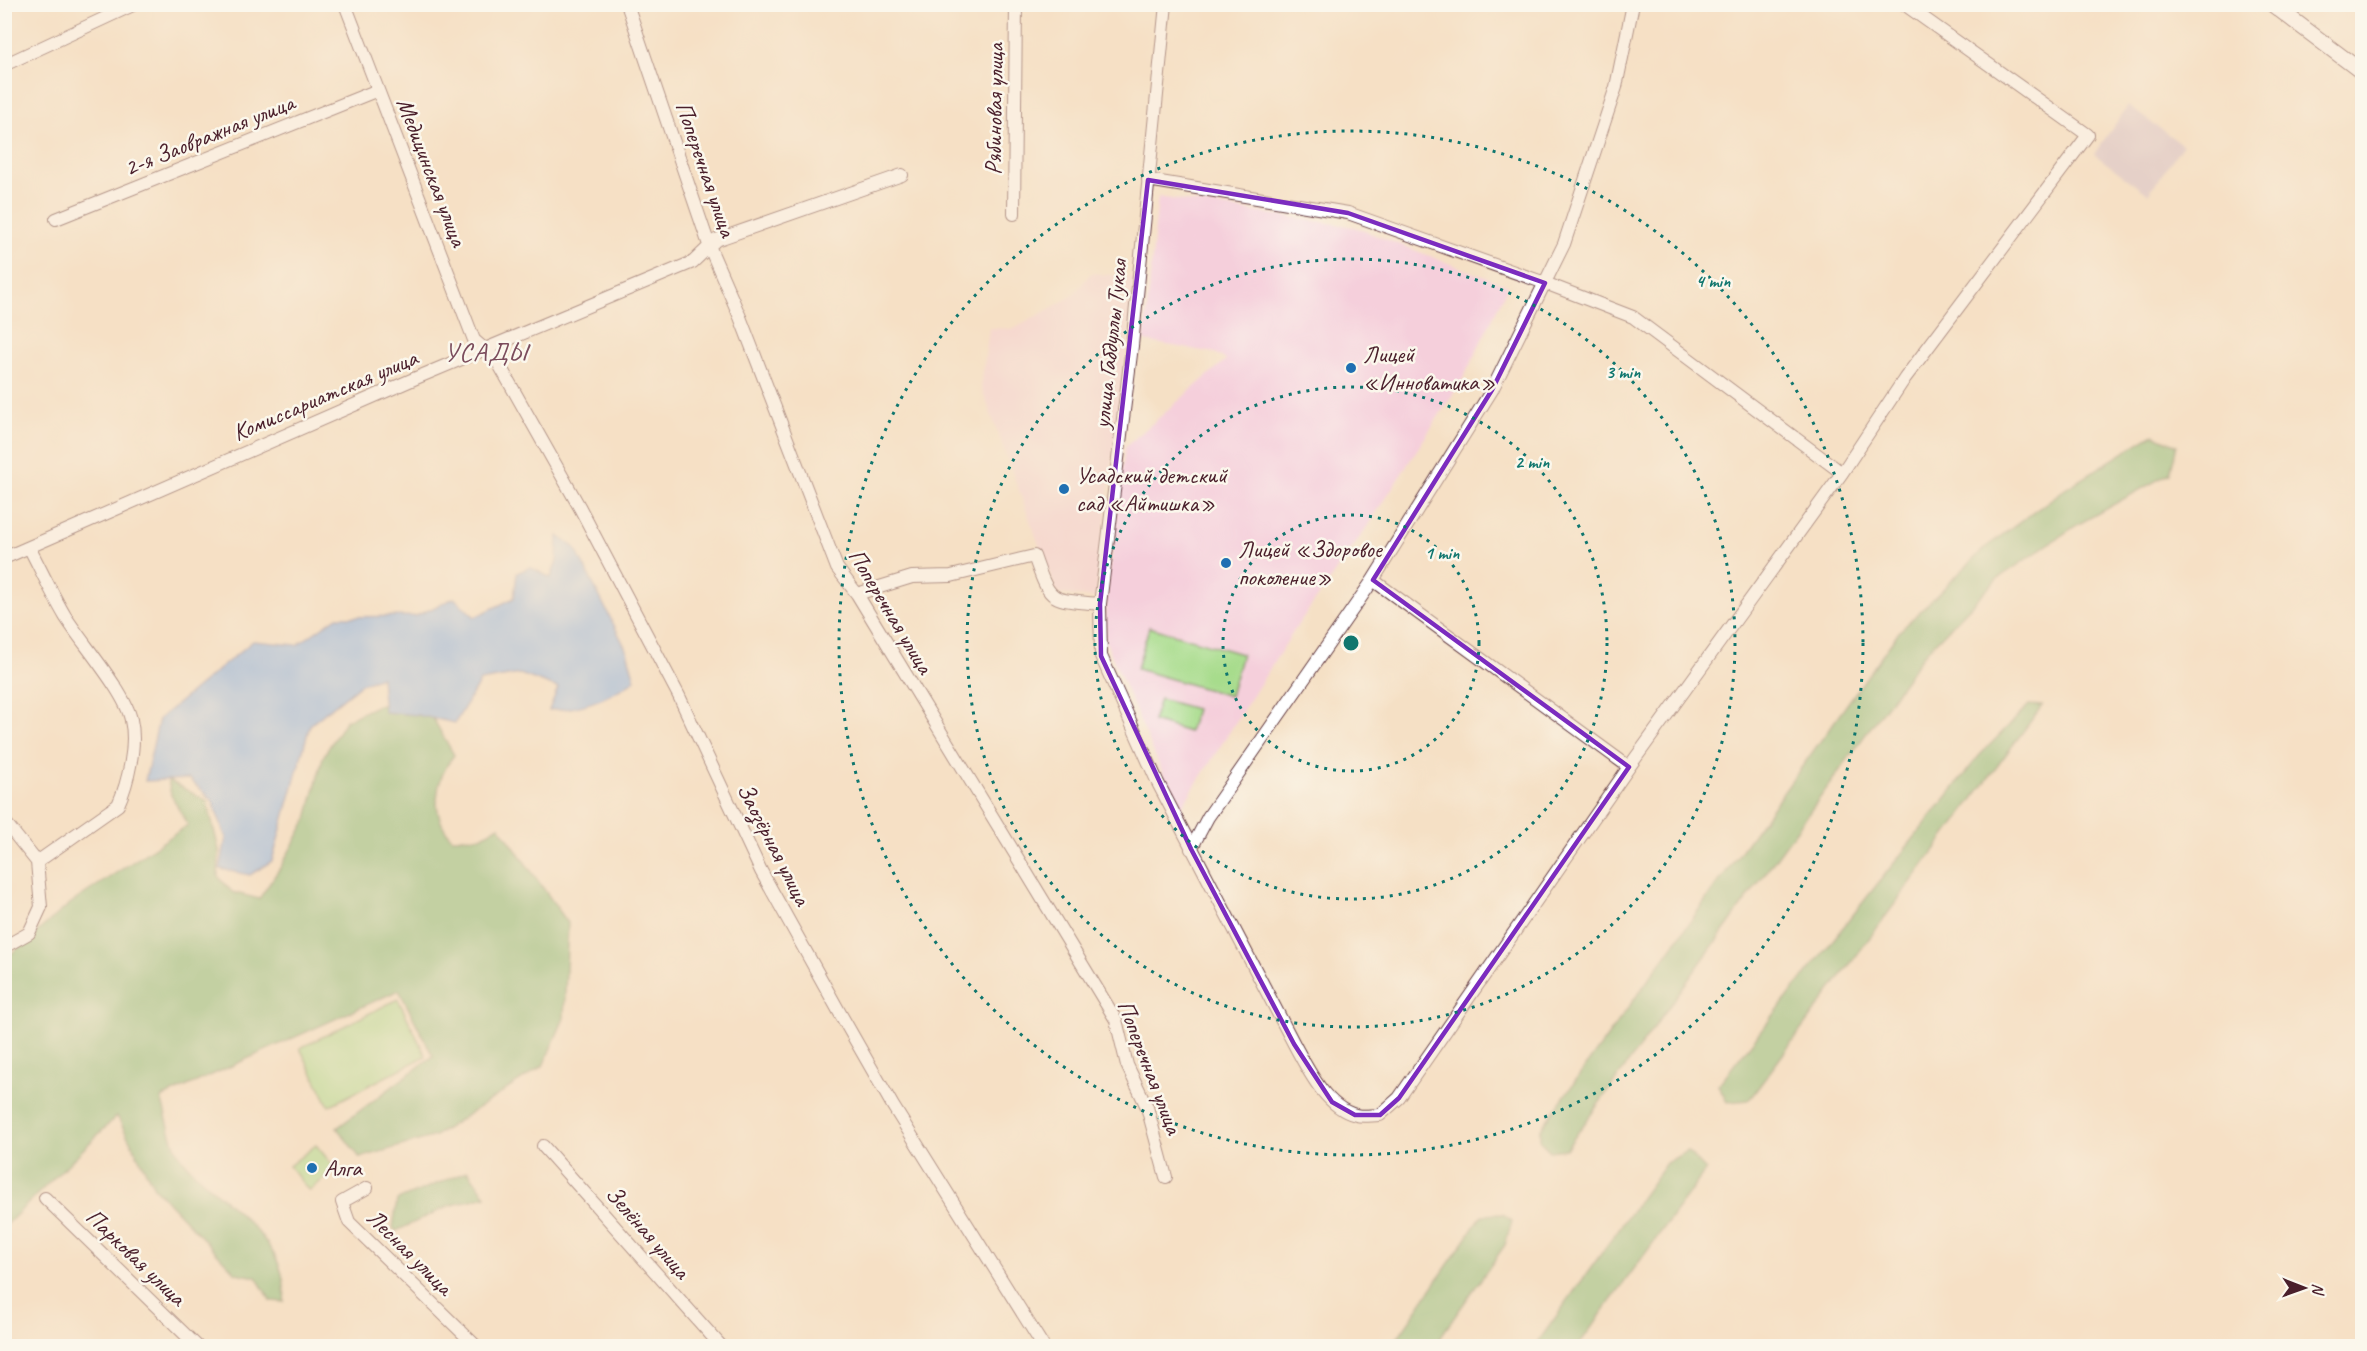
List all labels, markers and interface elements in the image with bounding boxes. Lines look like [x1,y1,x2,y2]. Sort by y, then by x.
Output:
street label: Рябиновая улица [978,42,1010,175]
street label: 2-я Заовражная улица [120,86,300,183]
street label: Медицинская улица [390,93,475,252]
street label: Поперечная улица [669,97,744,242]
street label: улица Габдуллы Тукая [1086,256,1134,432]
text: 4 min [1696,270,1731,292]
district label: УСАДЫ [444,335,531,369]
place label: Лицей «Инноватика» [1363,339,1496,397]
street label: Комиссариатская улица [228,342,423,447]
marker: Лицей «Инноватика» [1344,361,1358,375]
text: 3 min [1606,361,1641,383]
text: 2 min [1515,451,1550,473]
place label: Усадский детский сад «Айтишка» [1076,460,1229,518]
marker: Усадский детский сад «Айтишка» [1057,482,1071,496]
place label: Лицей «Здоровое поколение» [1238,534,1384,592]
text: 1 min [1425,542,1460,564]
street label: Поперечная улица [842,543,941,680]
marker: Лицей «Здоровое поколение» [1219,556,1233,570]
centre of rings [1341,633,1361,653]
street label: Заозёрная улица [730,778,818,912]
street label: Поперечная улица [1111,996,1190,1140]
place label: Алга [324,1153,363,1183]
marker: Алга [305,1161,319,1175]
street label: Зелёная улица [599,1179,698,1286]
street label: Парковая улица [80,1202,193,1313]
street label: Лесная улица [361,1203,461,1303]
north arrow [2274,1258,2334,1318]
text: N [2308,1283,2328,1296]

